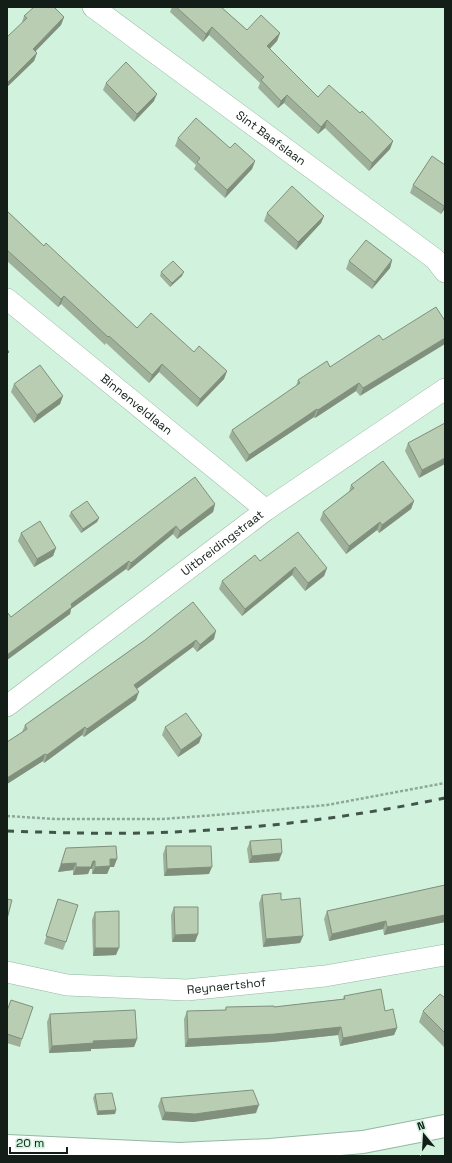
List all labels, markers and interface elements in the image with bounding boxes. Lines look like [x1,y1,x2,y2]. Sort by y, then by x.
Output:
street label: Sint Baafslaan [233,107,309,169]
street label: Binnenveldlaan [97,370,176,438]
street label: Uitbreidingstraat [178,507,267,579]
street label: Reynaertshof [186,974,267,998]
north arrow [404,1115,444,1155]
text: N [415,1118,427,1133]
scale bar [10,1129,67,1155]
text: 20 m [16,1135,44,1151]

